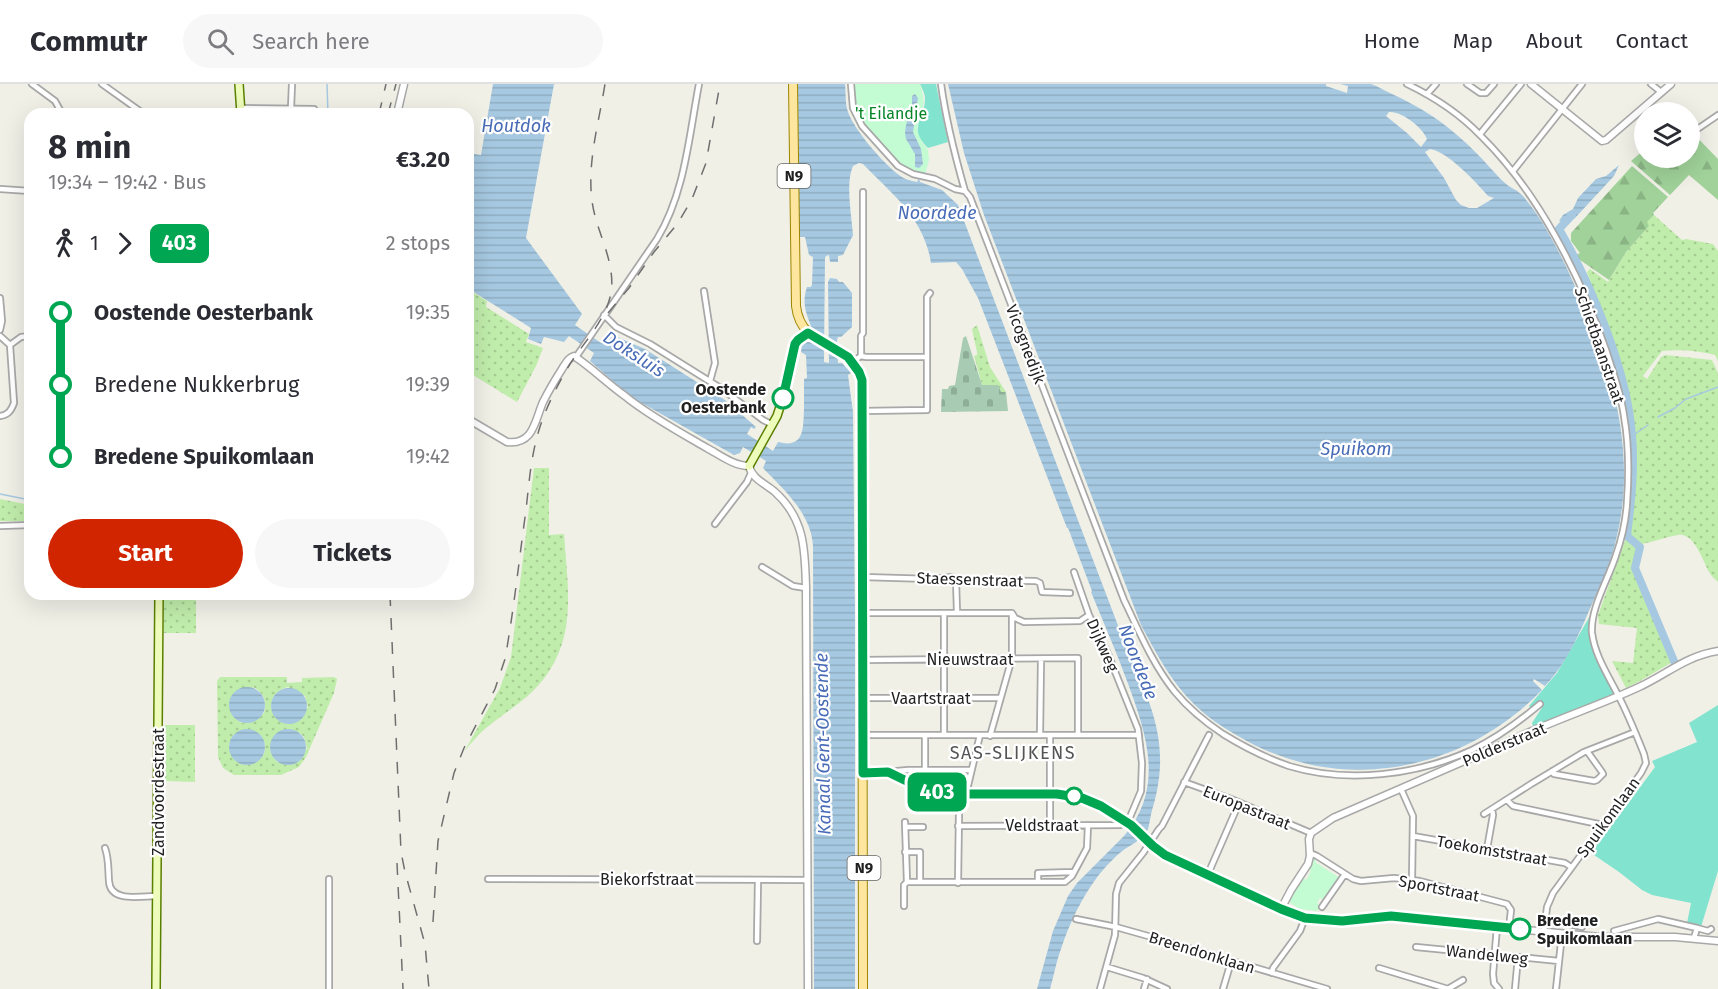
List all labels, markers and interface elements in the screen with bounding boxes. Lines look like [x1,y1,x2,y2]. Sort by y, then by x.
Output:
search box [183,14,603,68]
text: Commutr [30,25,147,58]
icon: search [204,25,237,58]
text: Search here [252,28,370,55]
text: Home [1364,28,1420,54]
text: Map [1453,28,1493,54]
text: About [1526,28,1583,54]
text: Contact [1616,28,1688,54]
map controls [1634,102,1700,168]
button: layers [1634,102,1700,168]
park label: 't Eilandje [855,104,927,123]
water label: Houtdok [481,115,551,137]
text: 8 min [48,127,131,167]
text: €3.20 [396,146,450,173]
road number: N9 [778,164,810,188]
text: 19:34 – 19:42 · Bus [48,170,206,194]
water label: Noordede [898,202,976,224]
icon: walk [48,227,81,260]
icon: forward [108,227,141,260]
text: 403 [162,230,197,256]
text: 1 [90,231,99,255]
text: 2 stops [386,231,450,255]
street label: Schietbaanstraat [1571,284,1629,407]
text: Oostende Oesterbank [94,299,313,326]
text: 19:35 [406,300,450,324]
street label: Vicognedijk [1002,302,1050,387]
water label: Doksluis [599,326,669,382]
text: Bredene Nukkerbrug [94,371,300,398]
text: 19:39 [406,372,450,396]
place label: Oostende Oesterbank [681,380,766,417]
marker: Oostende Oesterbank [772,387,794,409]
water label: Spuikom [1320,438,1392,460]
text: Bredene Spuikomlaan [94,443,314,470]
text: 19:42 [406,444,450,468]
button: Start [48,519,243,588]
button: Tickets [255,519,450,588]
street label: Staessenstraat [916,568,1024,591]
street label: Dijkweg [1082,616,1123,675]
water label: Noordede [1114,621,1162,703]
street label: Nieuwstraat [927,650,1014,669]
water label: Kanaal Gent-Oostende [810,653,836,835]
street label: Vaartstraat [891,689,971,708]
street label: Polderstraat [1460,718,1549,771]
street label: Zandvoordestraat [149,728,168,856]
district label: SAS-SLIJKENS [950,742,1076,764]
line badge: 403 [902,772,972,812]
street label: Spuikomlaan [1573,773,1644,861]
text: 403 [920,779,954,805]
street label: Europastraat [1200,781,1293,834]
unlabelled marker [1065,787,1083,805]
street label: Veldstraat [1005,816,1079,835]
street label: Toekomststraat [1435,831,1549,870]
road number: N9 [848,856,880,880]
street label: Biekorfstraat [600,870,694,889]
street label: Sportstraat [1397,871,1481,906]
place label: Bredene Spuikomlaan [1537,911,1632,948]
marker: Bredene Spuikomlaan [1509,918,1531,940]
street label: Breendonklaan [1146,927,1257,978]
street label: Wandelweg [1445,941,1530,968]

